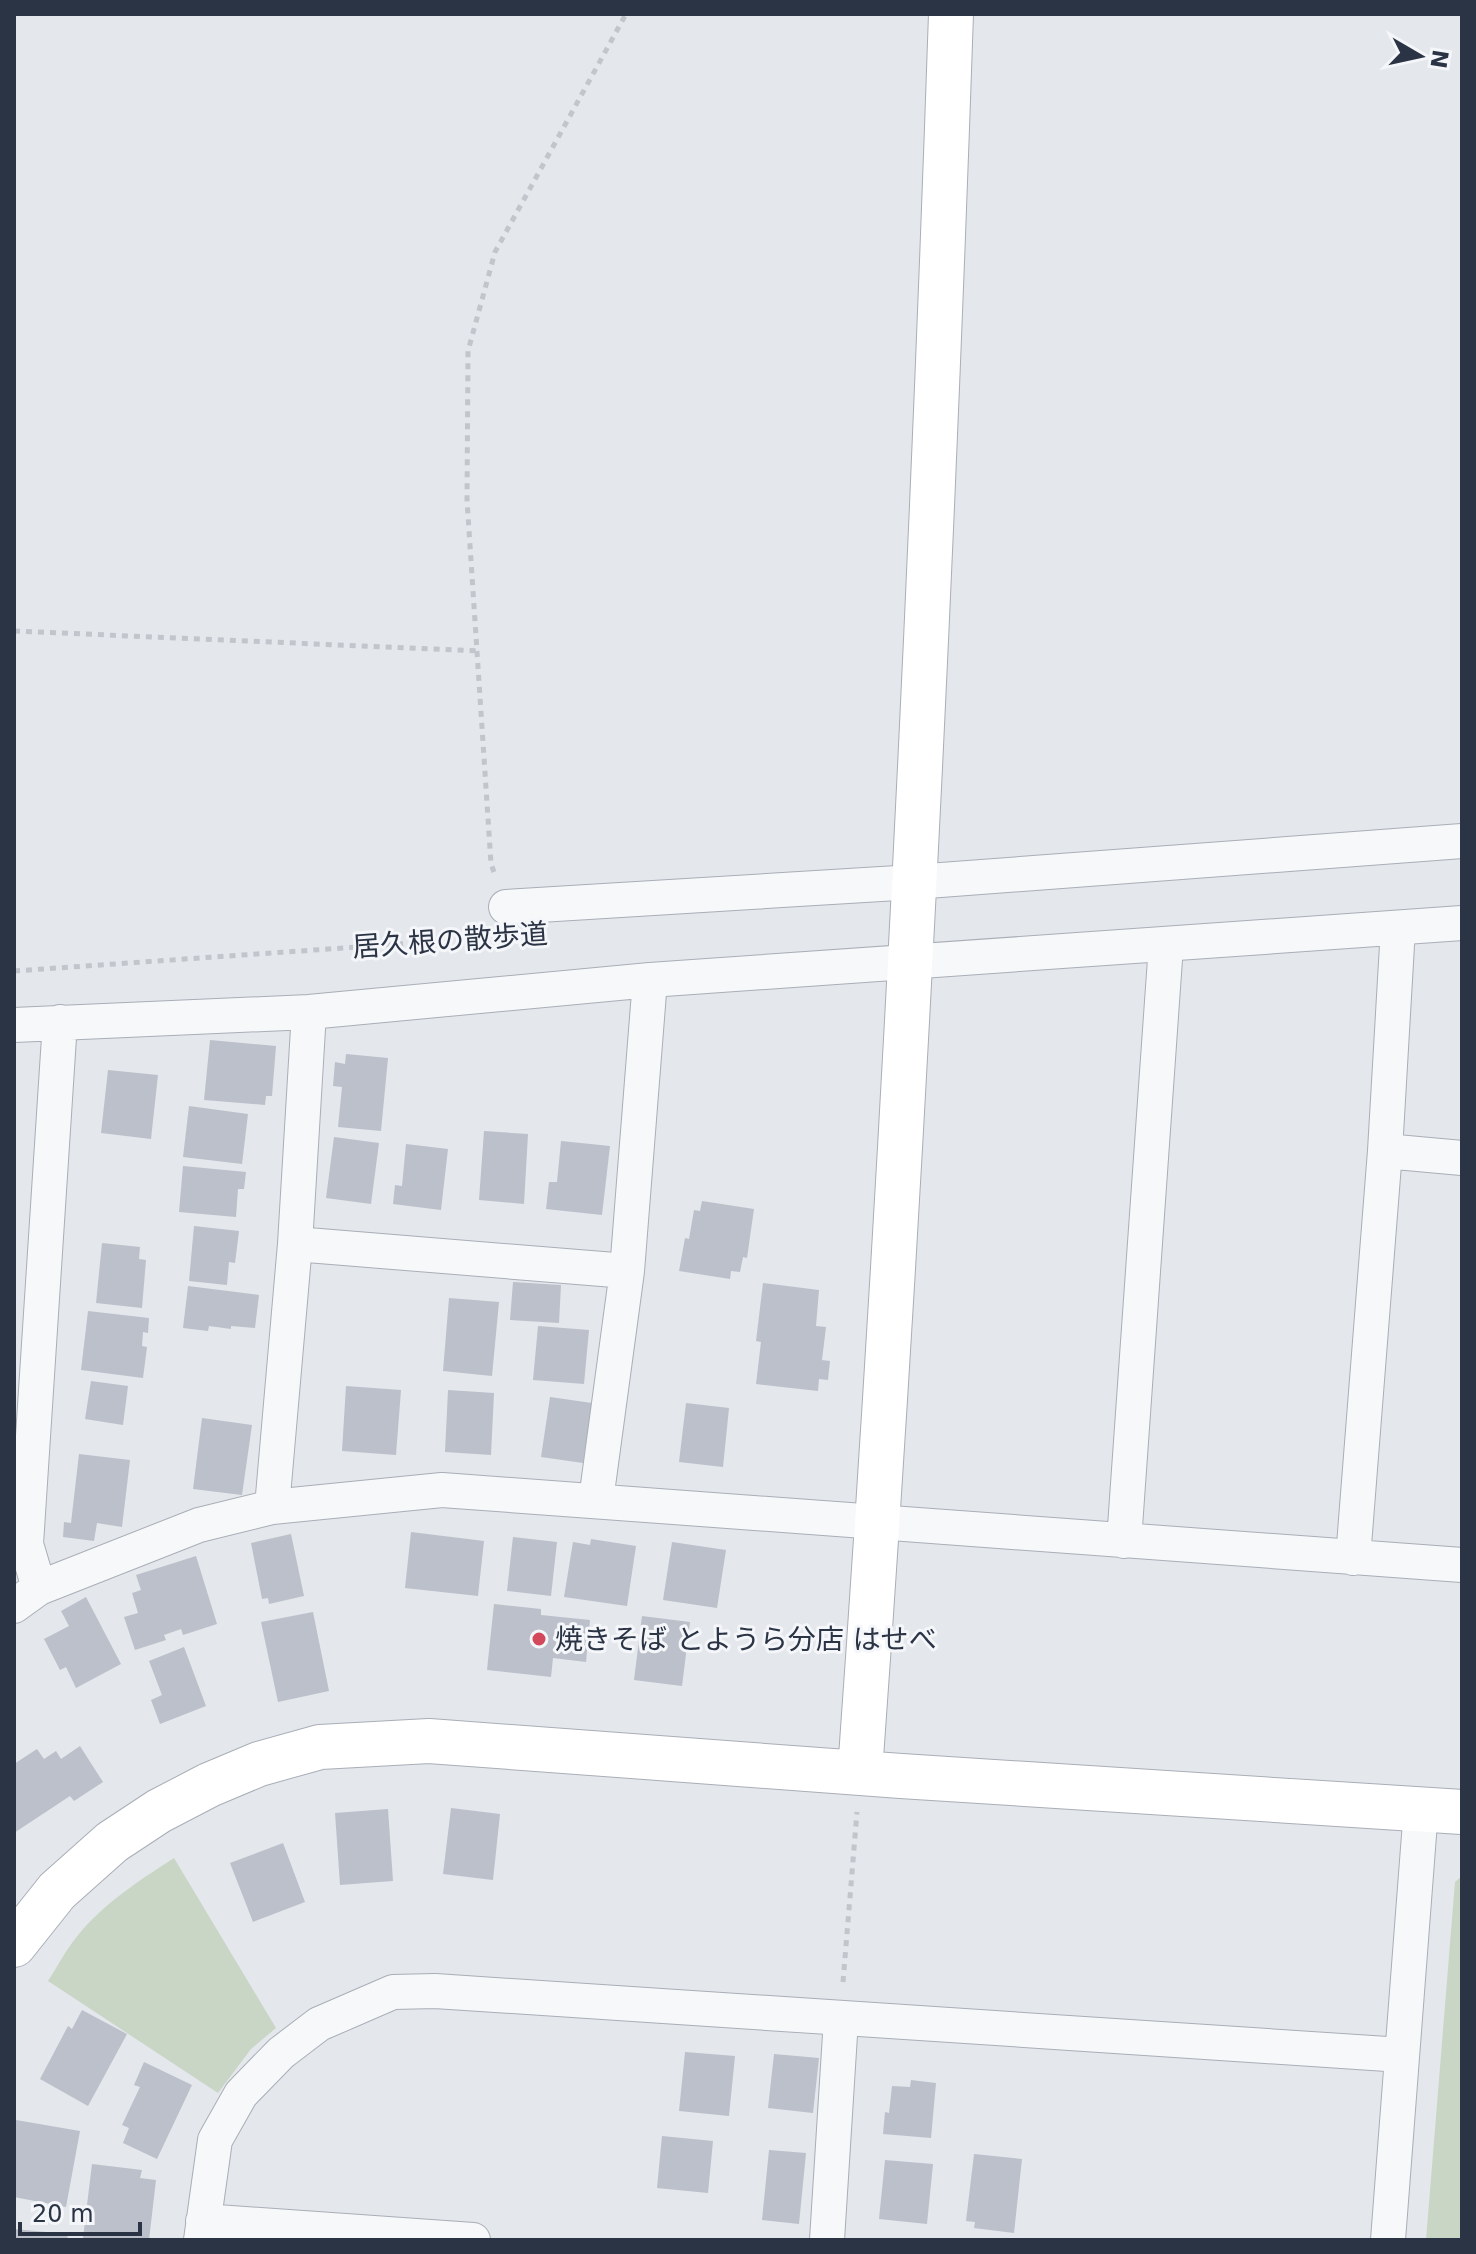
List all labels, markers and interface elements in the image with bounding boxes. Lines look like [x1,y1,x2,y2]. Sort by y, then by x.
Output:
north arrow [1380,16,1460,96]
text: N [1425,48,1453,70]
street label: 居久根の散歩道 [351,917,549,964]
place label: 焼きそば とようら分店 はせべ [555,1623,937,1656]
marker: 焼きそば とようら分店 はせべ [530,1630,548,1648]
scale bar [20,2186,140,2236]
text: 20 m [32,2200,94,2228]

